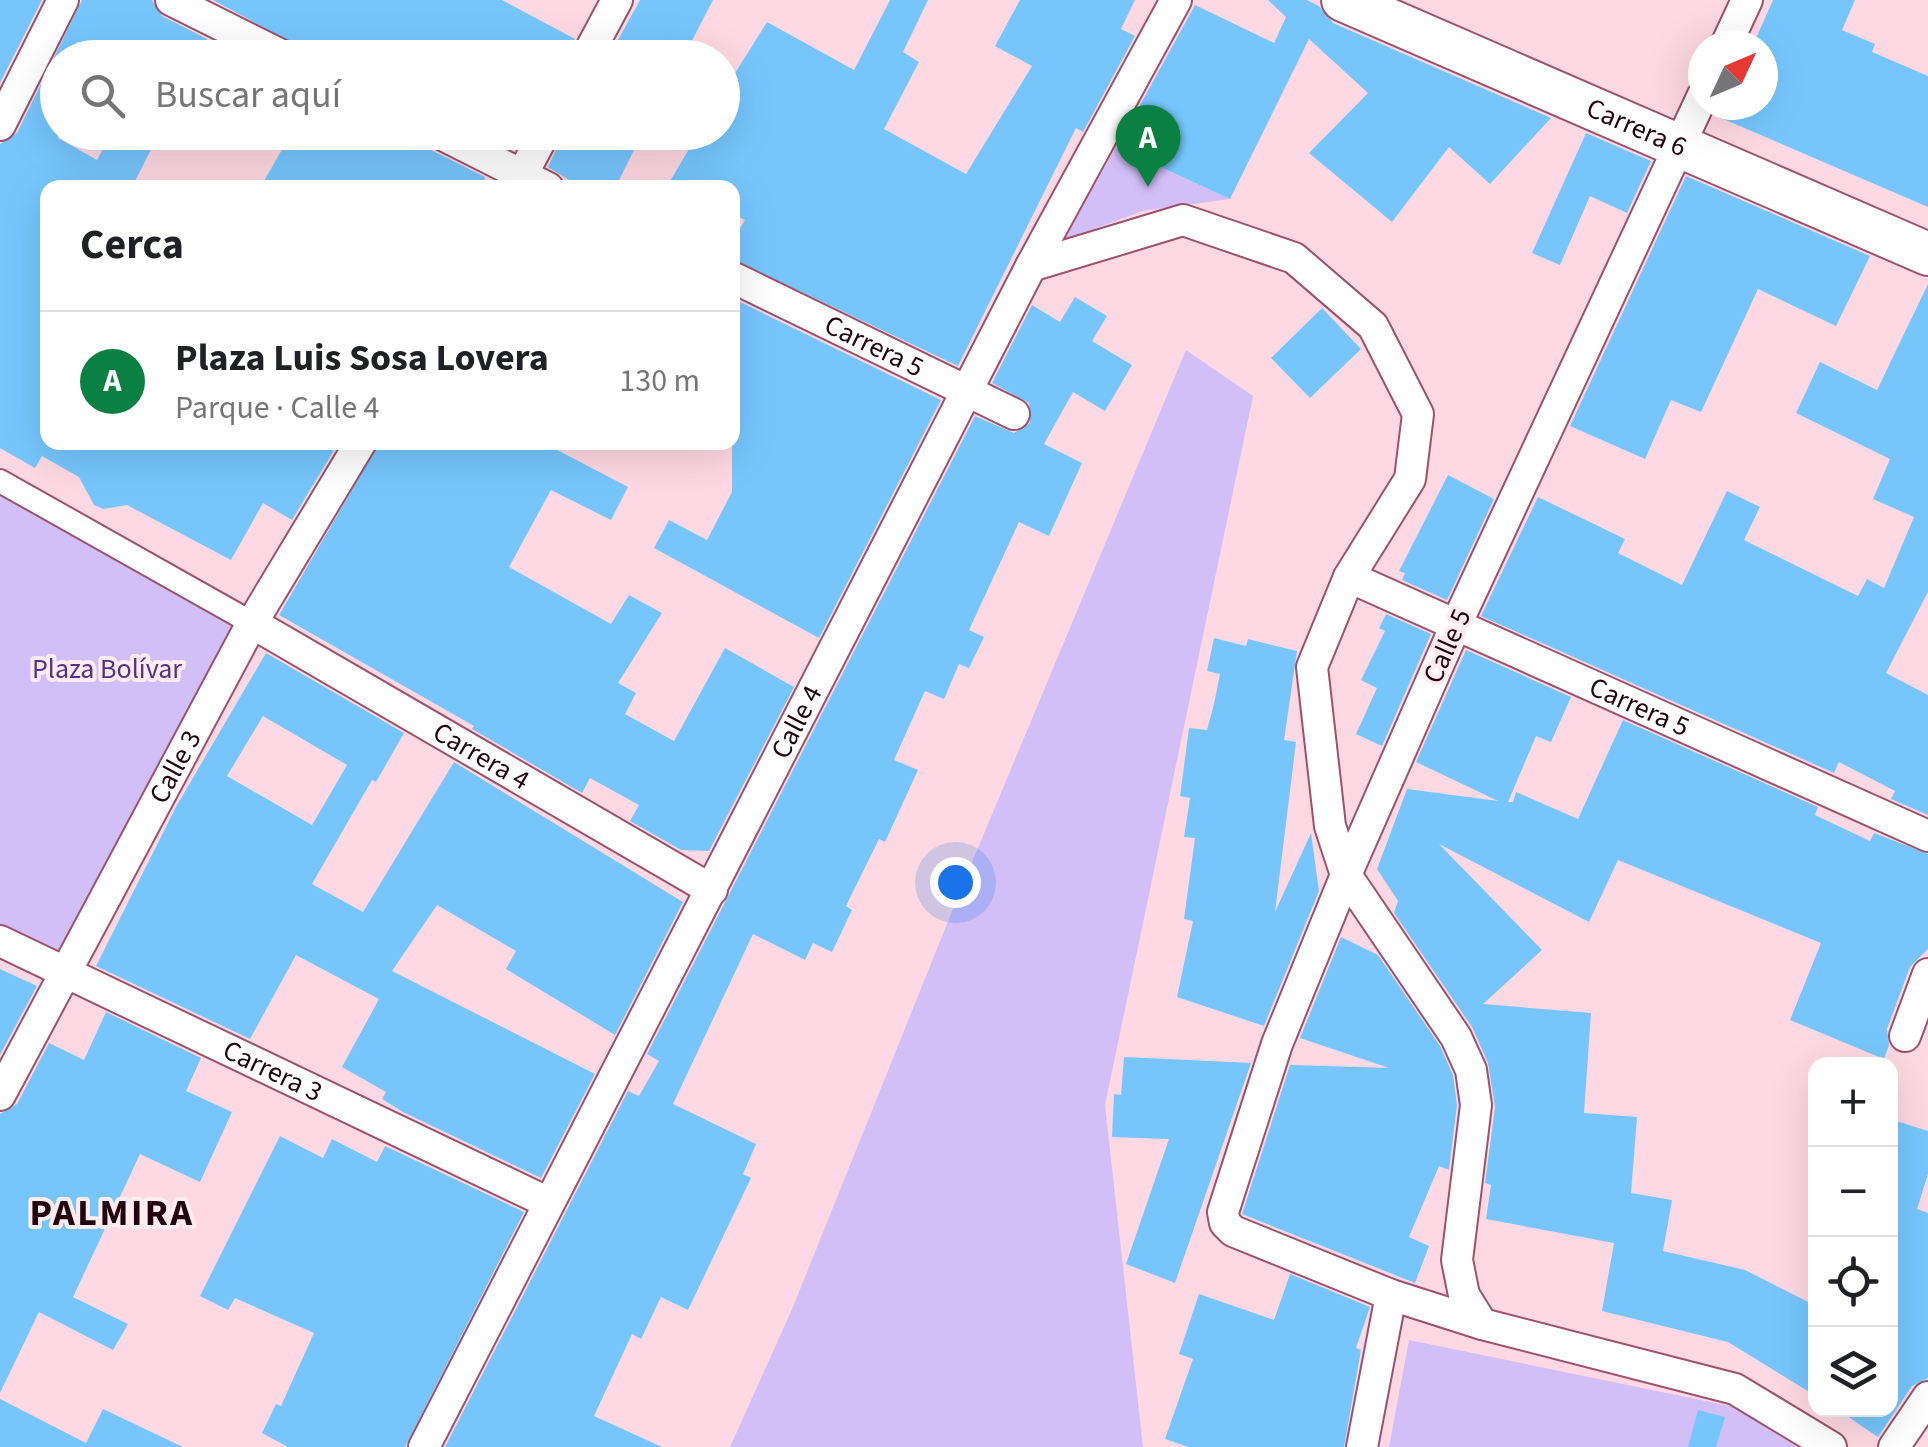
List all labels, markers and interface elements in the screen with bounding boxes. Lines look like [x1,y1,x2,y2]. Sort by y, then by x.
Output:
north arrow [1688,30,1778,120]
search box [40,40,740,150]
icon: search [75,68,130,123]
text: Buscar aquí [155,68,341,122]
street label: Carrera 6 [1580,88,1693,167]
pin: A [1116,104,1180,187]
text: Cerca [80,215,184,275]
street label: Carrera 5 [818,305,930,387]
text: Plaza Luis Sosa Lovera [175,331,549,385]
text: A [103,358,122,404]
text: 130 m [619,358,700,404]
text: Parque · Calle 4 [175,385,379,431]
street label: Calle 5 [1413,602,1481,690]
park label: Plaza Bolívar [32,649,182,689]
street label: Carrera 5 [1583,667,1696,747]
street label: Calle 4 [761,678,832,766]
street label: Carrera 4 [425,712,537,800]
street label: Calle 3 [139,723,211,811]
your location [930,857,981,908]
street label: Carrera 3 [216,1030,329,1112]
map controls [1808,1057,1898,1417]
button: + [1808,1057,1898,1147]
button: − [1808,1147,1898,1237]
district label: PALMIRA [29,1186,195,1240]
button: locate [1808,1237,1898,1327]
button: layers [1808,1327,1898,1417]

